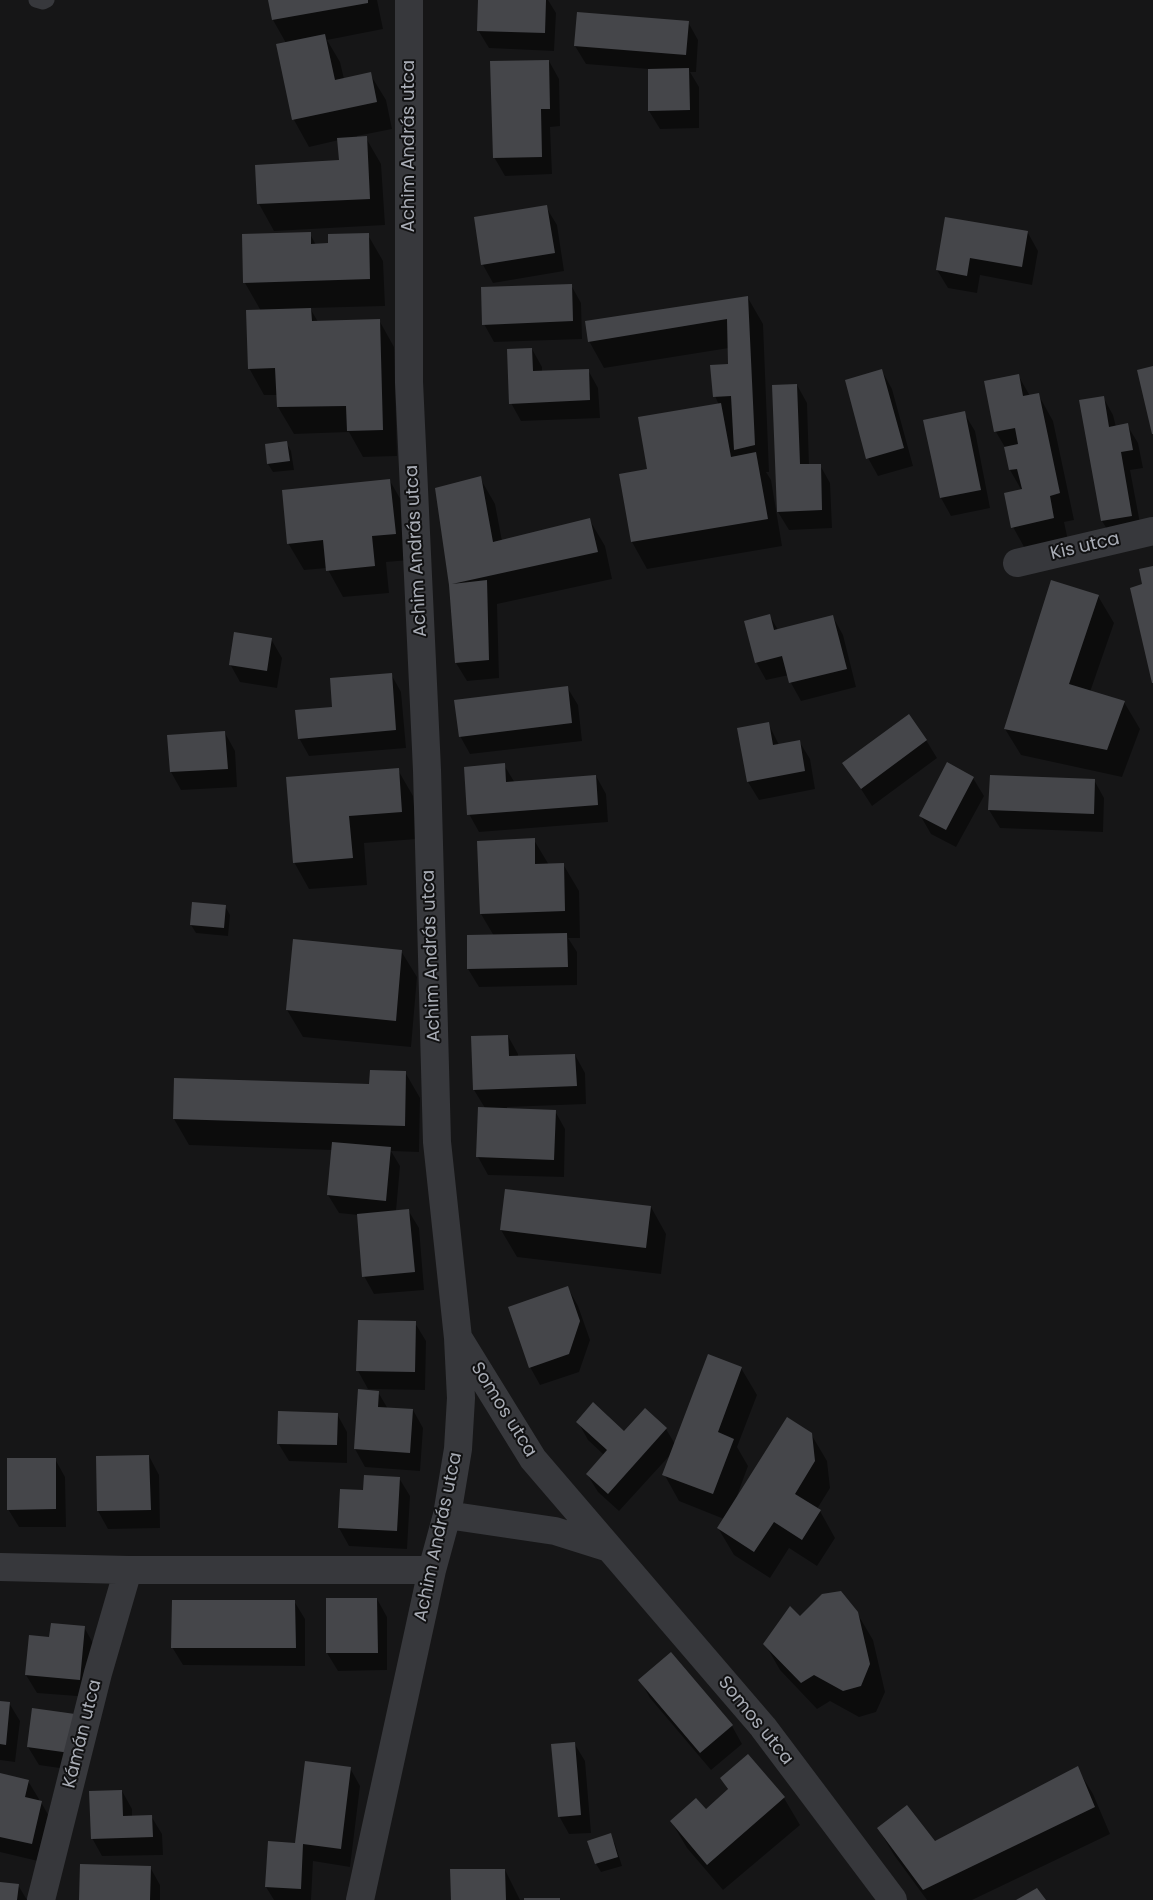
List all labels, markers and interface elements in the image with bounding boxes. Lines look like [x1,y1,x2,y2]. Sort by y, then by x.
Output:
street label: Achim András utca [398,60,420,232]
street label: Achim András utca [402,464,432,638]
street label: Kis utca [1048,529,1122,565]
street label: Achim András utca [418,869,446,1043]
street label: Somos utca [465,1359,541,1461]
street label: Achim András utca [411,1450,467,1624]
street label: Somos utca [713,1672,797,1770]
street label: Kámán utca [59,1677,107,1791]

